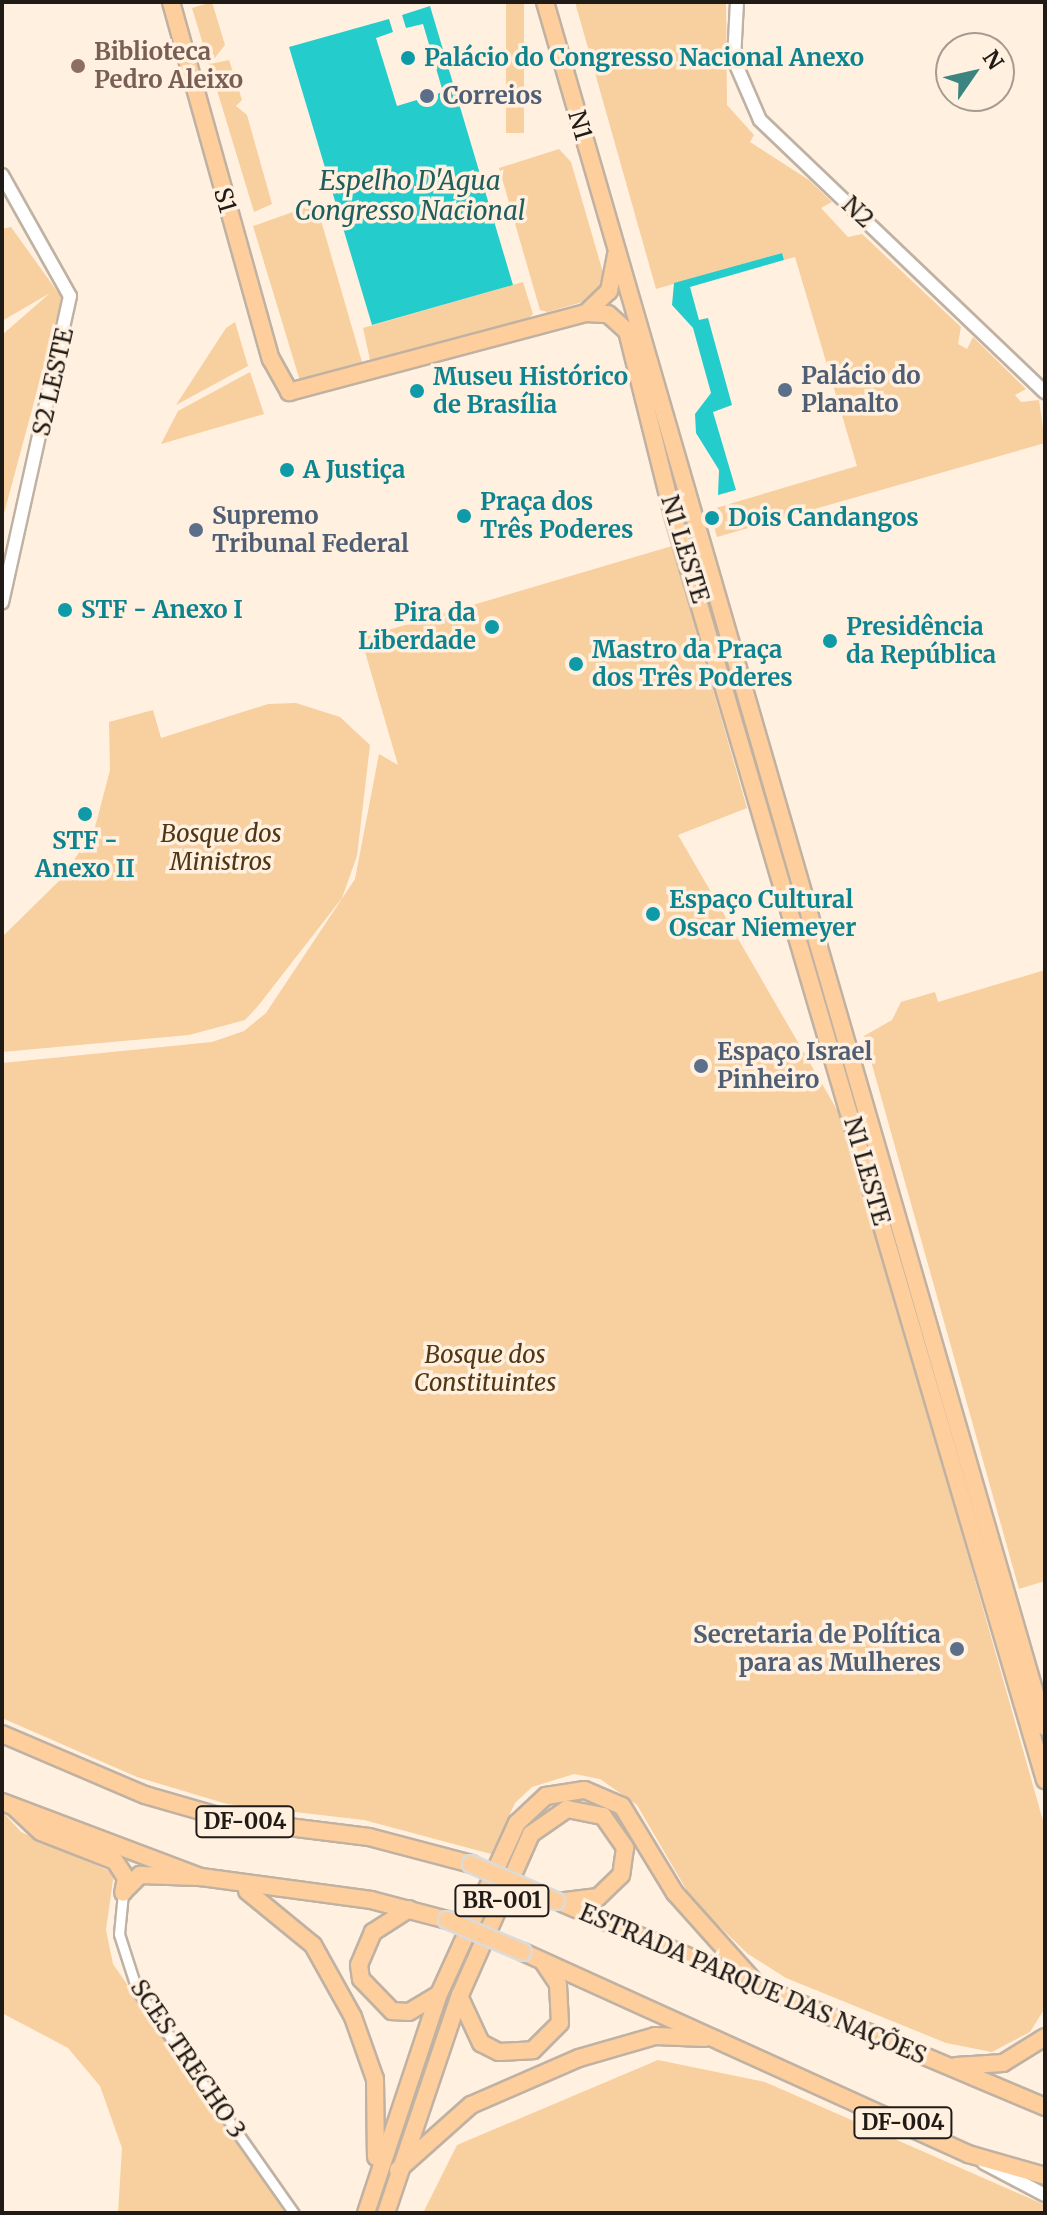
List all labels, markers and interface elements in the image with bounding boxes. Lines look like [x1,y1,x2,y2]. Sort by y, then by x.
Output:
north arrow [935,32,1015,112]
place label: Biblioteca Pedro Aleixo [94,38,243,94]
place label: Palácio do Congresso Nacional Anexo [424,44,864,72]
text: N [977,45,1010,75]
marker: Palácio do Congresso Nacional Anexo [399,49,417,67]
marker: Biblioteca Pedro Aleixo [69,57,87,75]
place label: Correios [443,82,542,110]
marker: Correios [418,87,436,105]
street label: N1 [562,107,598,143]
water label: Espelho D'Agua Congresso Nacional [294,165,526,226]
street label: S1 [208,184,242,216]
street label: N2 [836,190,880,234]
street label: S2 LESTE [27,325,79,439]
place label: Palácio do Planalto [801,362,921,418]
place label: Museu Histórico de Brasília [433,363,628,419]
marker: Palácio do Planalto [776,381,794,399]
marker: Museu Histórico de Brasília [408,382,426,400]
place label: A Justiça [303,456,405,484]
marker: A Justiça [278,461,296,479]
place label: Praça dos Três Poderes [480,488,633,544]
street label: N1 LESTE [655,492,715,606]
place label: Supremo Tribunal Federal [212,502,409,558]
place label: Dois Candangos [728,504,919,532]
marker: Praça dos Três Poderes [455,507,473,525]
marker: Dois Candangos [703,509,721,527]
marker: Supremo Tribunal Federal [187,521,205,539]
place label: STF - Anexo I [81,596,243,624]
place label: Pira da Liberdade [358,599,476,655]
marker: STF - Anexo I [56,601,74,619]
place label: Presidência da República [846,613,996,669]
marker: Pira da Liberdade [483,618,501,636]
marker: Presidência da República [821,632,839,650]
place label: Mastro da Praça dos Três Poderes [592,636,793,692]
marker: Mastro da Praça dos Três Poderes [567,655,585,673]
marker: STF - Anexo II [76,805,94,823]
park label: Bosque dos Ministros [160,820,282,876]
place label: STF - Anexo II [35,827,135,883]
place label: Espaço Cultural Oscar Niemeyer [669,886,856,942]
marker: Espaço Cultural Oscar Niemeyer [644,905,662,923]
place label: Espaço Israel Pinheiro [717,1038,872,1094]
marker: Espaço Israel Pinheiro [692,1057,710,1075]
street label: N1 LESTE [838,1114,896,1228]
park label: Bosque dos Constituintes [414,1341,556,1397]
place label: Secretaria de Política para as Mulheres [693,1621,941,1677]
marker: Secretaria de Política para as Mulheres [948,1640,966,1658]
road number: DF-004 [195,1804,295,1840]
road number: BR-001 [454,1883,550,1919]
street label: ESTRADA PARQUE DAS NAÇÕES [575,1898,931,2070]
street label: SCES TRECHO 3 [124,1974,252,2144]
road number: DF-004 [853,2105,953,2141]

